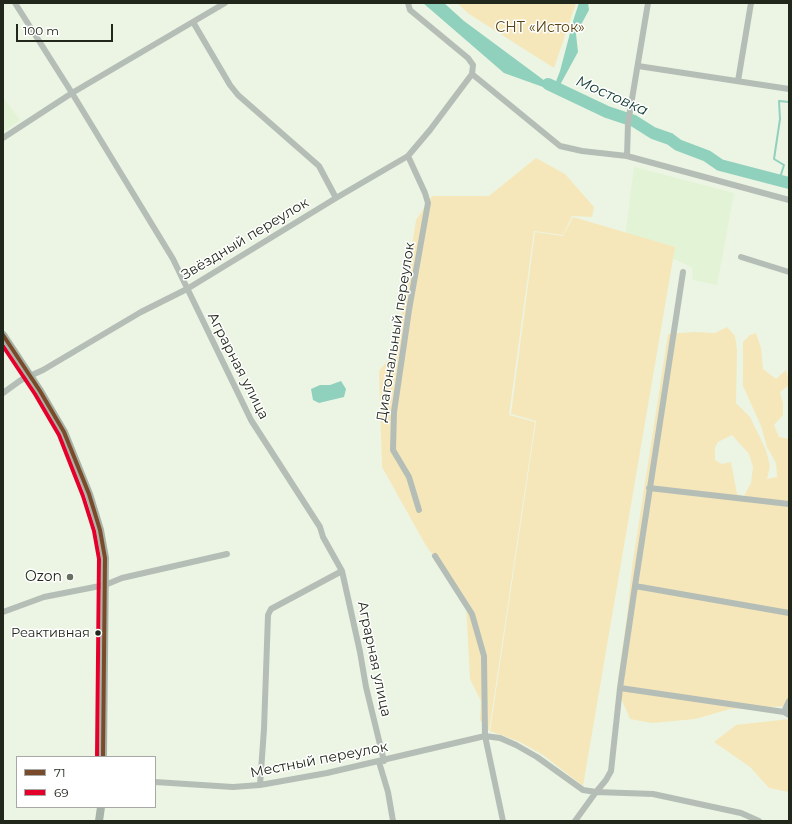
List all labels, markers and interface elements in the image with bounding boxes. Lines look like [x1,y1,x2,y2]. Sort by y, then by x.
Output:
scale bar [18,16,115,42]
park label: СНТ «Исток» [495,20,585,36]
text: 100 m [23,23,59,38]
water label: Мостовка [573,72,651,120]
street label: Звёздный переулок [178,194,312,284]
street label: Диагональный переулок [373,241,419,423]
street label: Аграрная улица [204,310,272,422]
place label: Ozon [25,569,62,585]
marker: Ozon [65,572,75,582]
street label: Аграрная улица [354,600,394,718]
place label: Реактивная [11,625,90,641]
marker: Реактивная [93,628,103,638]
street label: Местный переулок [249,738,389,782]
legend [16,756,156,808]
text: 71 [54,765,66,780]
text: 69 [54,785,69,800]

